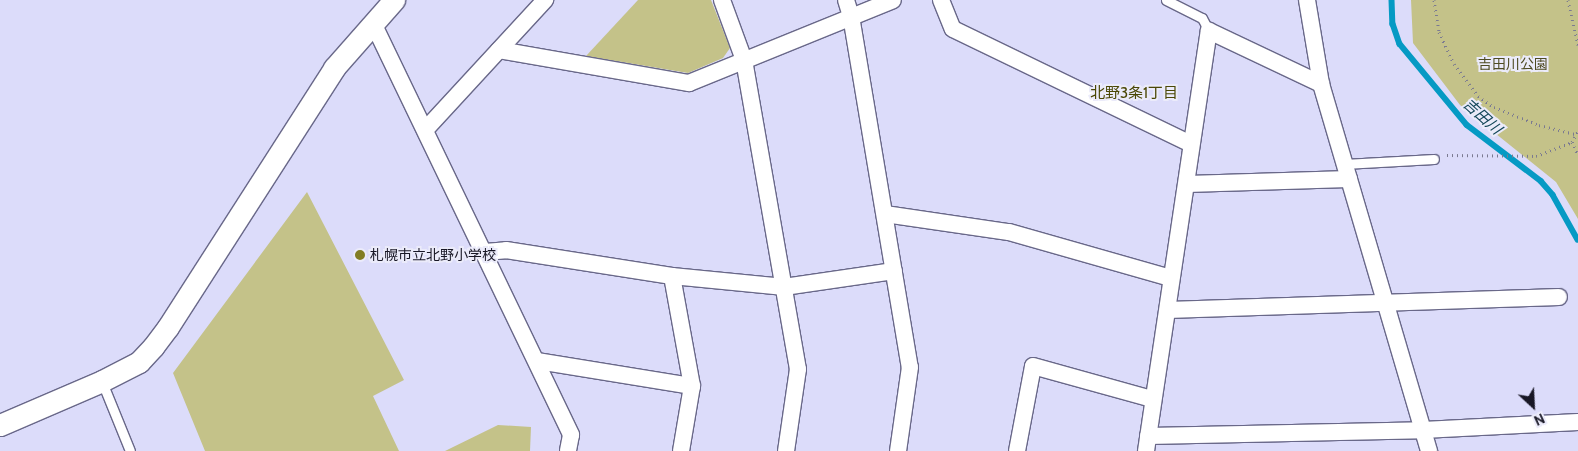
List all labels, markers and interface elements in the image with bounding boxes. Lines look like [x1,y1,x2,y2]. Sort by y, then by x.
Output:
park label: 吉田川公園 [1478,56,1548,72]
district label: 北野3条1丁目 [1090,85,1178,103]
water label: 吉田川 [1459,95,1505,139]
place label: 札幌市立北野小学校 [370,247,496,263]
marker: 札幌市立北野小学校 [354,249,366,261]
north arrow [1508,381,1558,431]
text: N [1531,409,1548,430]

